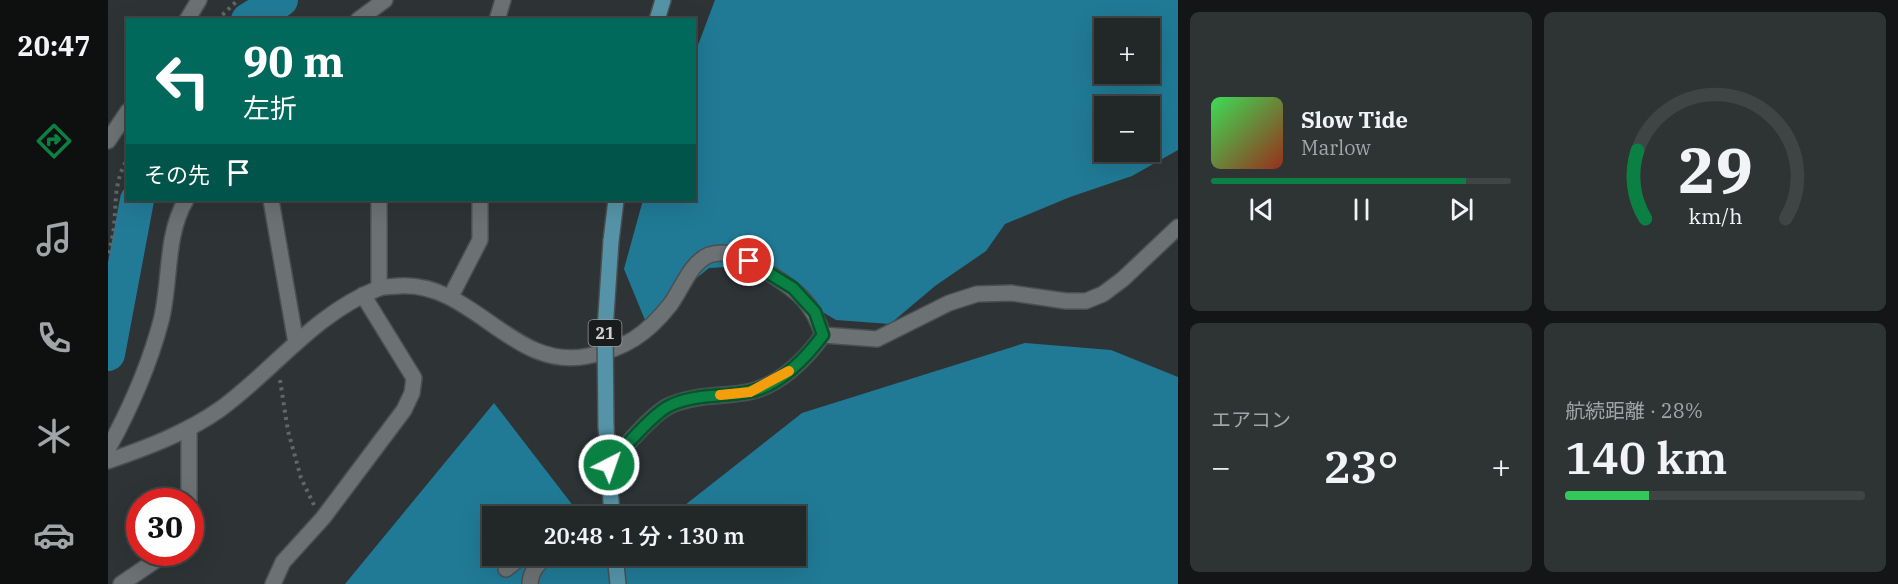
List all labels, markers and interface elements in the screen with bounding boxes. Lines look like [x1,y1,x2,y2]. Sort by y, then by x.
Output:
map controls [1094,18,1160,162]
button: + [1094,18,1160,84]
text: 20:47 [18,28,90,63]
text: 90 m [243,34,344,89]
icon: left [144,42,222,120]
text: 左折 [243,90,297,125]
button: − [1094,96,1160,162]
text: Slow Tide [1301,105,1408,134]
icon: directions [33,120,75,162]
text: 29 [1678,129,1752,210]
text: Marlow [1301,134,1371,161]
icon: arrive [222,156,255,189]
text: その先 [144,160,210,189]
icon: previous [1245,193,1278,226]
icon: pause [1345,193,1378,226]
icon: next [1445,193,1478,226]
text: km/h [1688,202,1742,230]
icon: music [33,218,75,260]
pin [723,235,774,286]
icon: arrive [732,244,765,277]
icon: phone [33,317,75,359]
road number: 21 [588,320,622,346]
text: 航続距離 · 28% [1565,397,1703,424]
text: エアコン [1211,406,1291,433]
icon: climate [33,415,75,457]
text: 140 km [1565,428,1727,486]
position arrow [577,433,641,497]
text: 23° [1323,437,1399,495]
text: − [1211,445,1231,488]
text: + [1491,445,1511,488]
speed limit sign: 30 [126,488,204,566]
icon: car [33,514,75,556]
text: 20:48 · 1 分 · 130 m [543,521,745,550]

